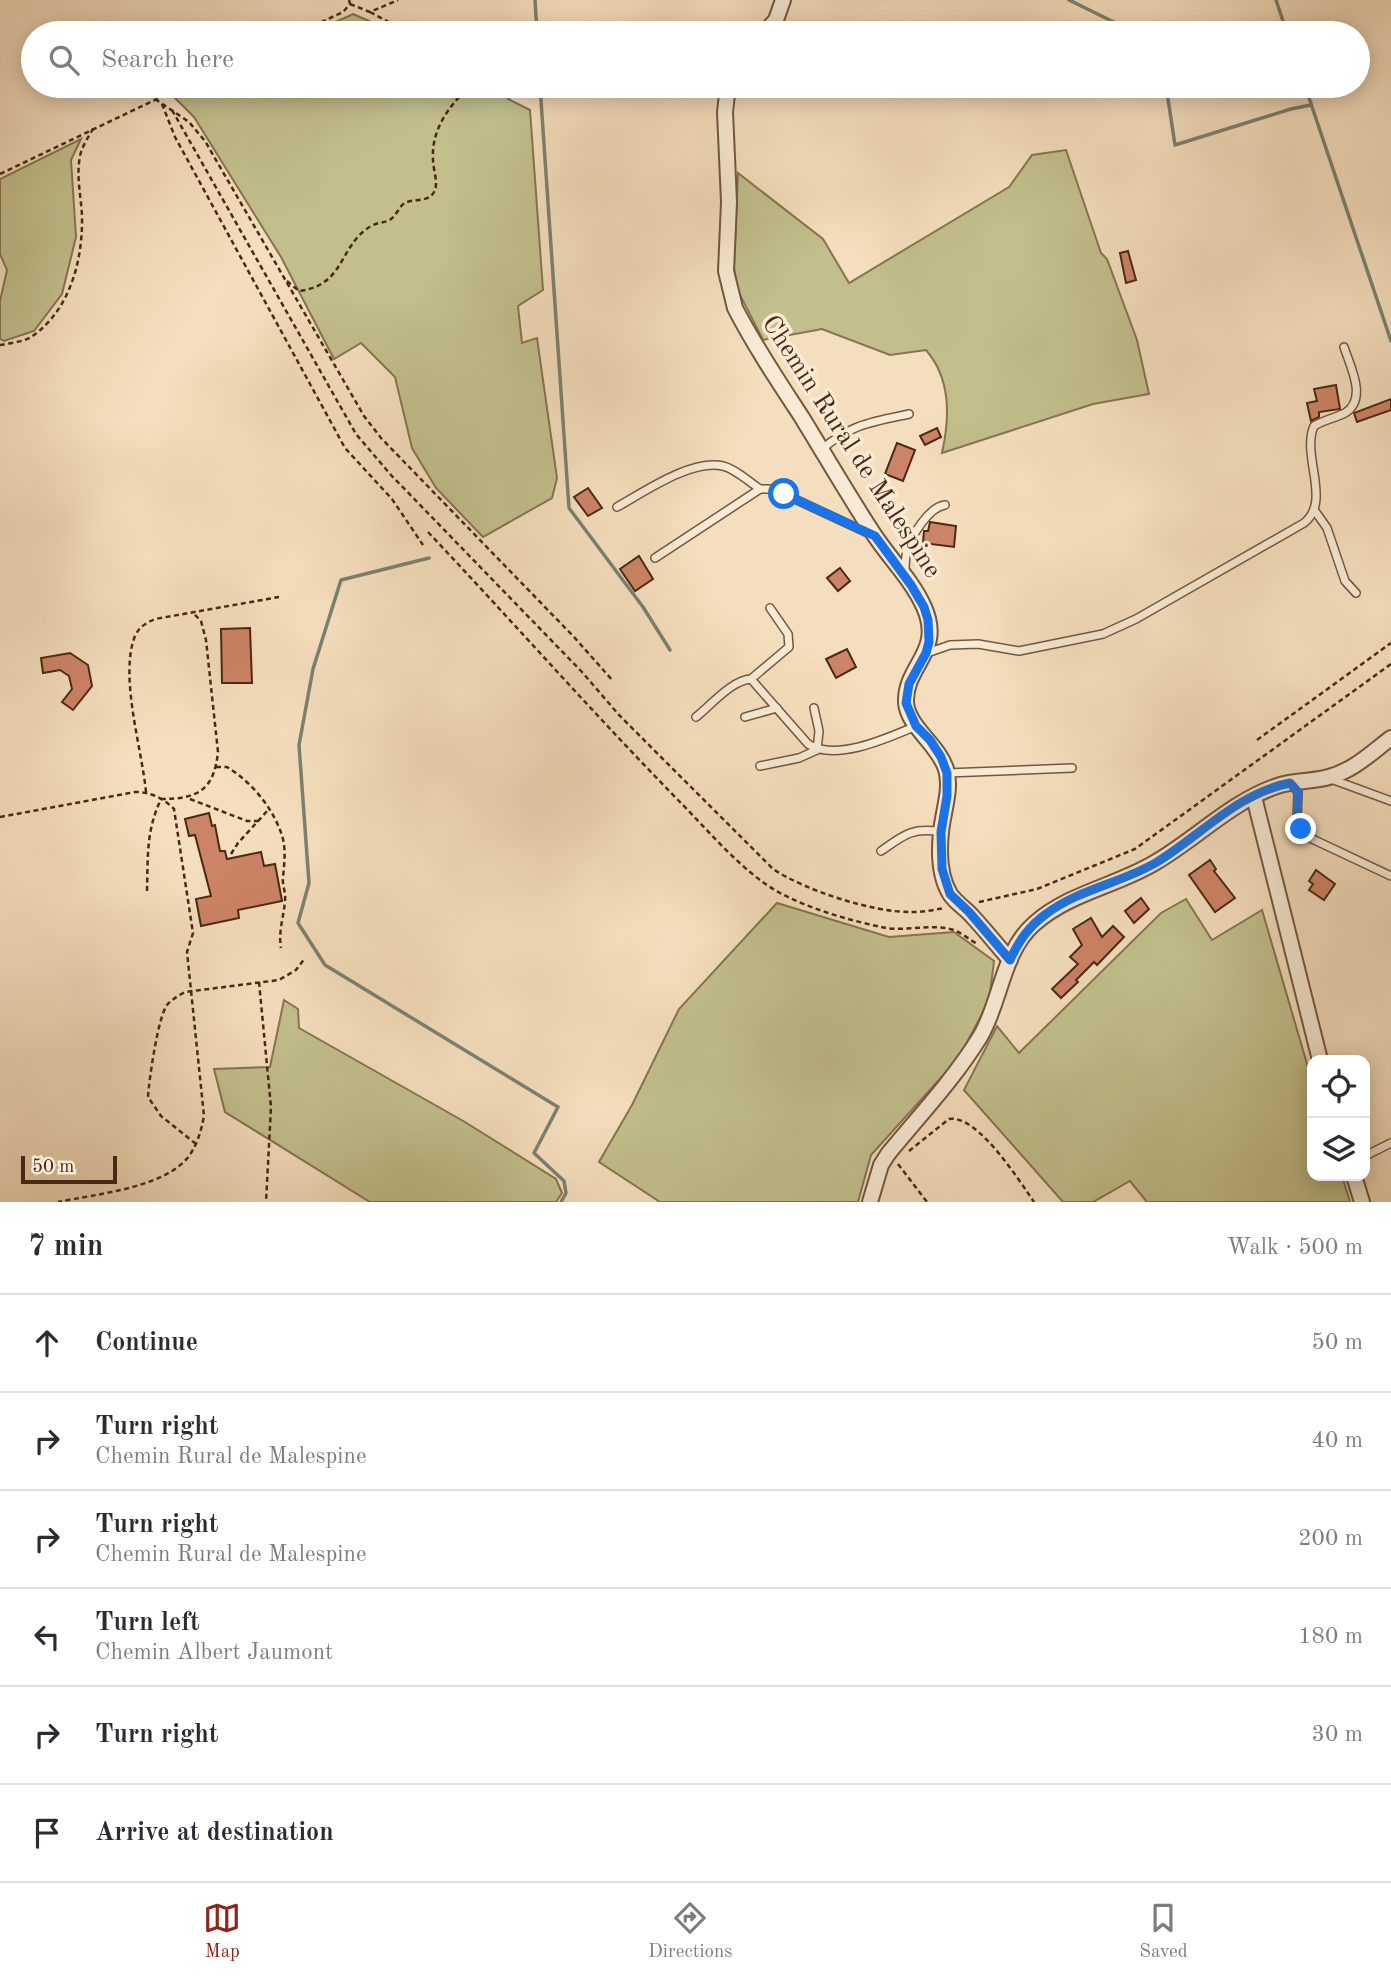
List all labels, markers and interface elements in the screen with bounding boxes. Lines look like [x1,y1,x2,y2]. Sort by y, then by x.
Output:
search box [21,21,1370,98]
icon: search [45,41,83,79]
text: Search here [101,47,234,73]
street label: Chemin Rural de Malespine [756,311,946,583]
route start [768,478,799,509]
route end [1285,813,1316,844]
map controls [1307,1055,1370,1181]
button: locate [1307,1055,1370,1118]
button: layers [1307,1118,1370,1181]
scale bar [21,1153,117,1185]
text: 50 m [32,1158,74,1177]
text: 7 min [28,1232,103,1262]
text: Walk · 500 m [1227,1236,1363,1259]
icon: ahead [28,1324,66,1362]
text: Continue [95,1330,198,1356]
text: 50 m [1312,1331,1363,1354]
text: Turn right [95,1414,218,1440]
icon: right [28,1422,66,1460]
text: 40 m [1312,1429,1363,1452]
text: Chemin Rural de Malespine [95,1445,367,1468]
text: Turn right [95,1512,218,1538]
icon: right [28,1520,66,1558]
text: 200 m [1298,1527,1363,1550]
text: Chemin Rural de Malespine [95,1543,367,1566]
text: Turn left [95,1610,200,1636]
icon: left [28,1618,66,1656]
text: 180 m [1298,1625,1363,1648]
text: Chemin Albert Jaumont [95,1641,333,1664]
icon: right [28,1716,66,1754]
text: Turn right [95,1722,218,1748]
text: 30 m [1312,1723,1363,1746]
icon: arrive [28,1814,66,1852]
text: Arrive at destination [95,1820,334,1846]
tab: Map [203,1899,241,1964]
tab: Directions [648,1899,733,1964]
tab: Saved [1139,1899,1188,1964]

